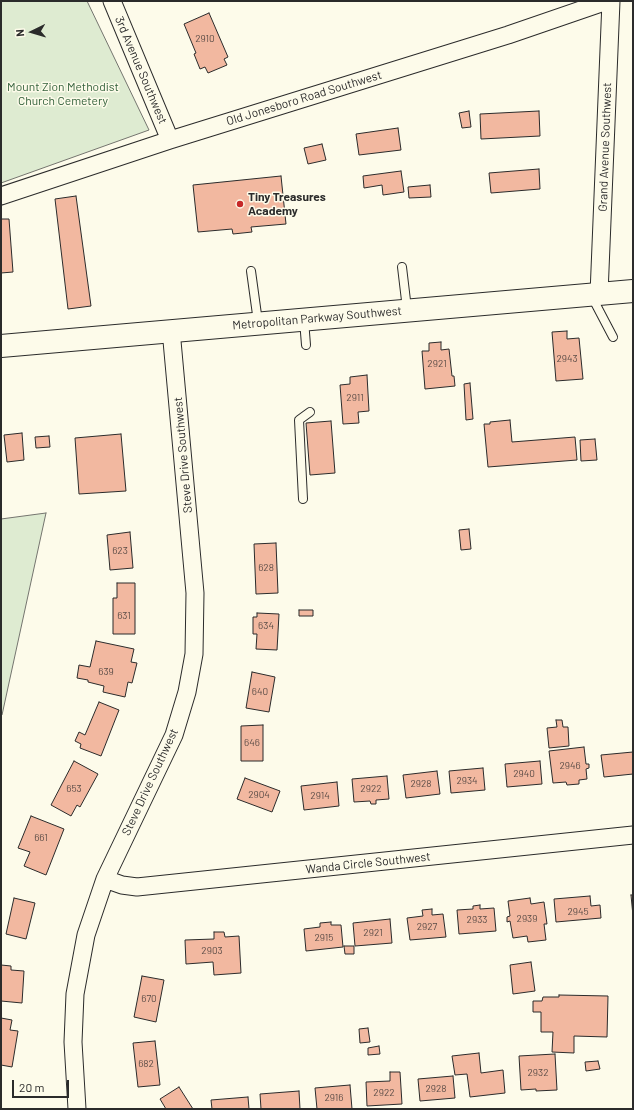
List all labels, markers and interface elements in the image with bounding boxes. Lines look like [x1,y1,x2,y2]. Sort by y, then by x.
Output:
north arrow [12,12,52,52]
street label: 3rd Avenue Southwest [112,14,170,126]
text: N [13,29,26,37]
house number: 2910 [195,33,215,45]
street label: Old Jonesboro Road Southwest [225,67,383,129]
park label: Mount Zion Methodist Church Cemetery [7,80,119,108]
street label: Grand Avenue Southwest [596,82,614,212]
place label: Tiny Treasures Academy [248,190,326,218]
marker: Tiny Treasures Academy [235,199,245,209]
street label: Metropolitan Parkway Southwest [232,303,402,333]
house number: 2943 [556,353,578,365]
house number: 2921 [427,358,447,370]
house number: 2911 [346,392,364,404]
street label: Steve Drive Southwest [171,396,195,514]
house number: 623 [112,545,128,557]
house number: 628 [258,562,274,574]
house number: 631 [117,610,131,622]
house number: 634 [258,620,274,632]
house number: 639 [98,666,114,678]
house number: 640 [252,686,268,698]
street label: Steve Drive Southwest [119,726,181,838]
house number: 646 [244,737,260,749]
house number: 2946 [559,760,581,772]
house number: 2940 [513,768,535,780]
house number: 2934 [456,775,478,787]
house number: 2928 [410,778,432,790]
house number: 653 [66,783,82,795]
house number: 2922 [360,783,382,795]
house number: 2904 [248,789,270,801]
house number: 2914 [310,790,330,802]
house number: 661 [34,832,48,844]
street label: Wanda Circle Southwest [305,849,431,877]
house number: 2945 [567,906,589,918]
house number: 2939 [517,913,537,925]
house number: 2933 [467,914,487,926]
house number: 2927 [417,921,437,933]
house number: 2921 [363,927,383,939]
house number: 2915 [314,932,334,944]
house number: 2903 [201,945,223,957]
house number: 670 [141,993,157,1005]
house number: 682 [138,1058,154,1070]
house number: 2932 [527,1067,549,1079]
scale bar [14,1072,71,1098]
text: 20 m [19,1080,45,1094]
house number: 2928 [425,1083,447,1095]
house number: 2922 [373,1087,395,1099]
house number: 2916 [324,1092,344,1104]

